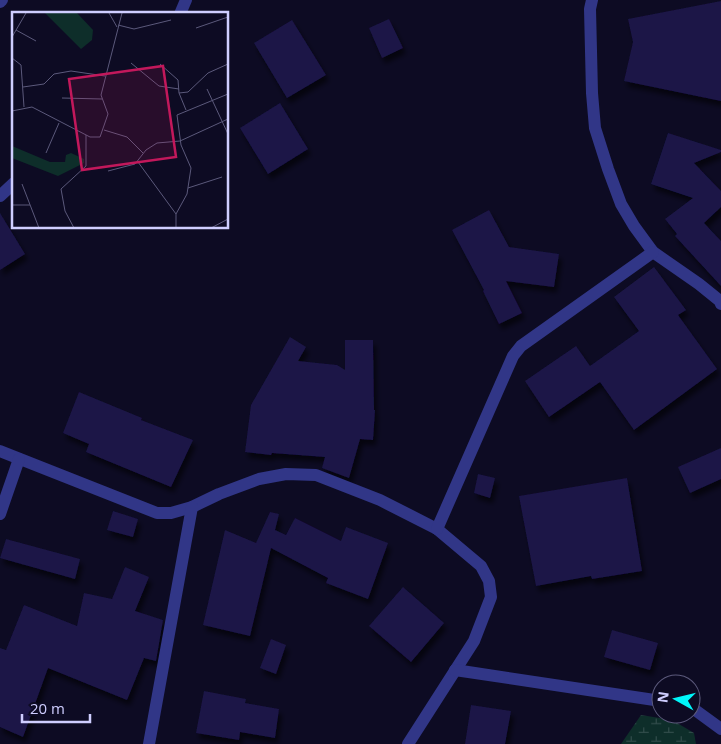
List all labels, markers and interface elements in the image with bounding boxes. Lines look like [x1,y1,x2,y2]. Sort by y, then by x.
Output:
inset map [12,12,229,229]
north arrow [651,674,701,724]
text: N [652,690,673,704]
scale bar [22,692,90,724]
text: 20 m [30,698,65,718]

